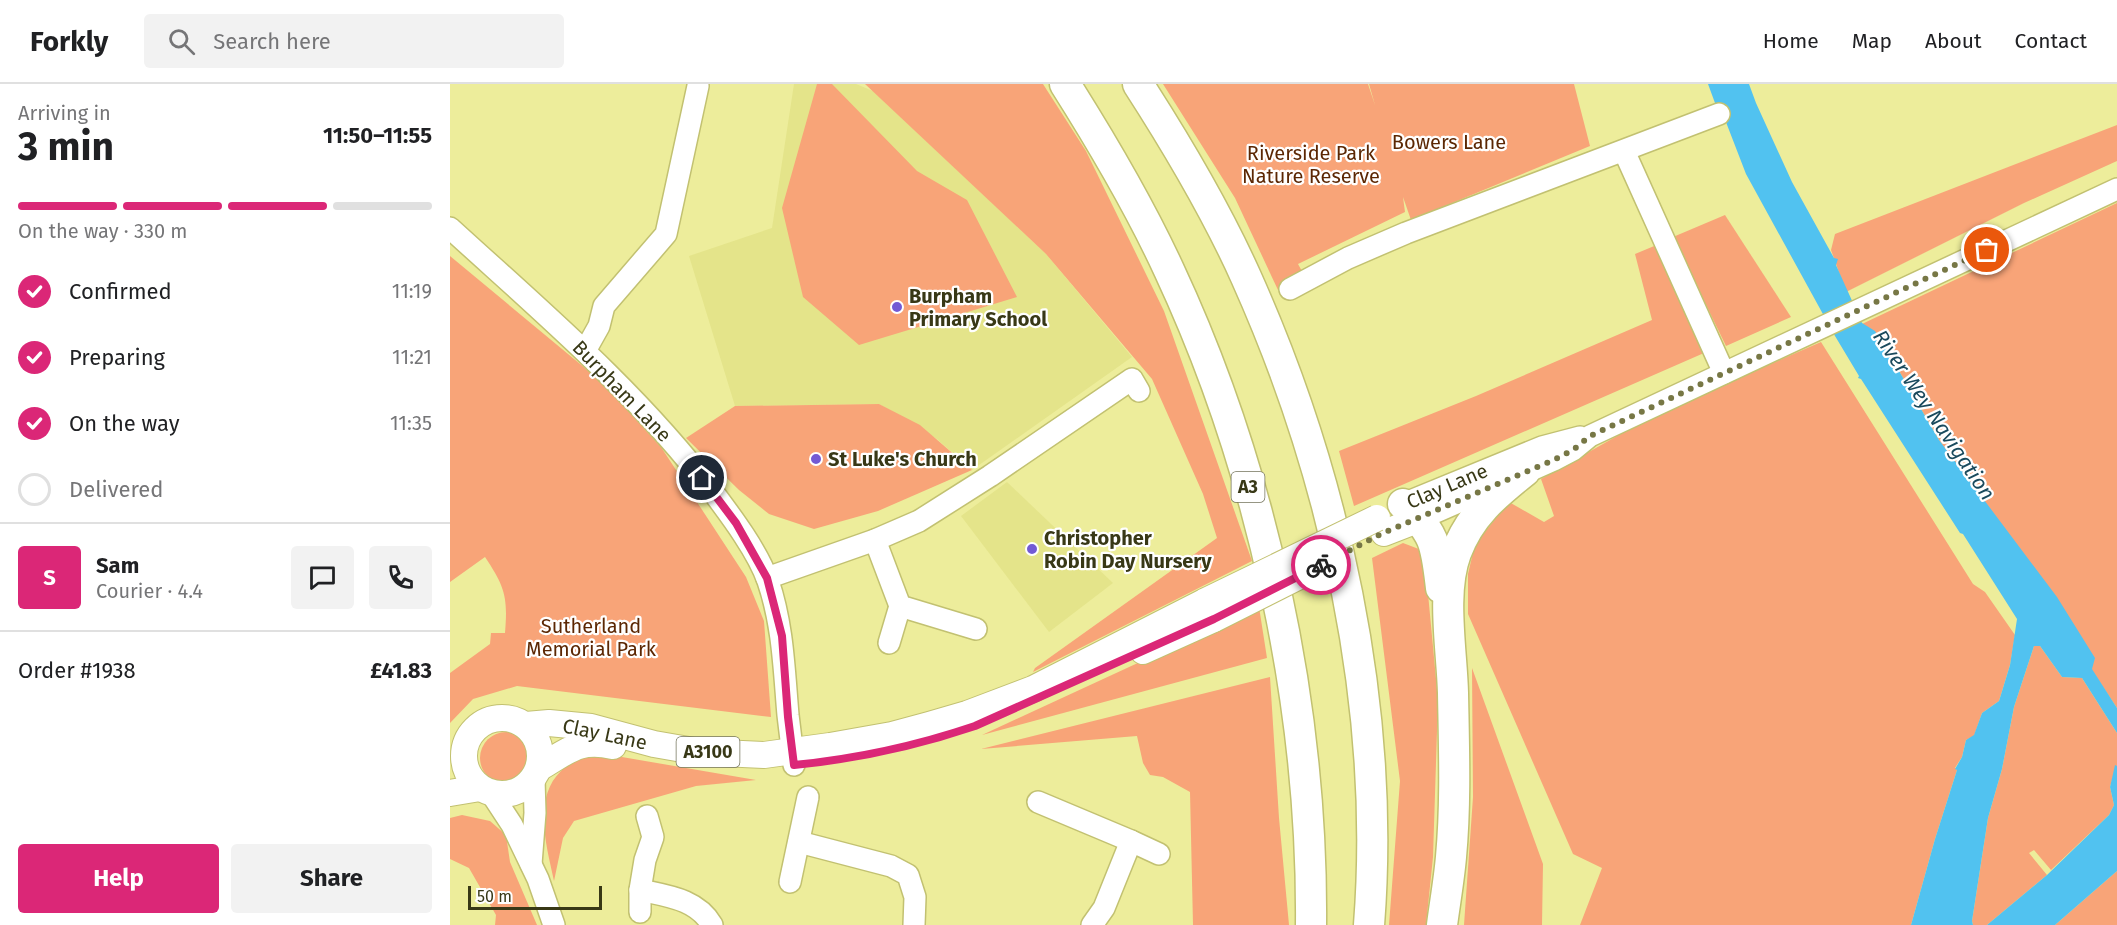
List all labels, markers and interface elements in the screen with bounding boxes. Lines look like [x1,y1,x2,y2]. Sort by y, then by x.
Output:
search box [144,14,564,68]
text: Forkly [30,25,108,58]
icon: search [165,25,198,58]
text: Search here [213,28,331,55]
text: Home [1763,28,1819,54]
text: Map [1852,28,1892,54]
text: About [1925,28,1982,54]
text: Contact [2015,28,2087,54]
text: Arriving in [18,101,111,125]
text: 11:50–11:55 [323,122,432,149]
text: 3 min [18,124,114,170]
park label: Bowers Lane [1392,130,1506,154]
park label: Riverside Park Nature Reserve [1242,141,1380,188]
text: On the way · 330 m [18,219,187,243]
pin [1961,224,2012,275]
icon: bag [1970,233,2003,266]
icon: check [18,275,51,308]
text: Confirmed [69,278,172,305]
text: 11:19 [392,279,432,303]
place label: Burpham Primary School [909,284,1047,331]
marker: Burpham Primary School [890,300,904,314]
water label: River Wey Navigation [1867,325,2001,505]
street label: Burpham Lane [568,335,676,447]
icon: check [18,341,51,374]
text: Preparing [69,344,165,371]
text: 11:21 [392,345,432,369]
icon: check [18,407,51,440]
text: On the way [69,410,180,437]
text: 11:35 [390,411,432,435]
place label: St Luke's Church [828,447,977,471]
pin [676,452,727,503]
marker: St Luke's Church [809,452,823,466]
street label: Clay Lane [1403,458,1491,514]
icon: home [685,461,718,494]
road number: A3 [1232,472,1264,502]
text: Delivered [69,476,164,503]
place label: Christopher Robin Day Nursery [1044,526,1212,573]
courier [1291,535,1351,595]
marker: Christopher Robin Day Nursery [1025,542,1039,556]
button: chat [291,546,354,609]
button: phone [369,546,432,609]
icon: bike [1305,549,1338,582]
text: Sam [96,552,139,579]
text: S [43,564,56,591]
text: Courier · 4.4 [96,579,203,603]
park label: Sutherland Memorial Park [526,614,657,661]
text: Order #1938 [18,657,136,684]
text: £41.83 [370,657,432,684]
street label: Clay Lane [561,713,649,755]
road number: A3100 [676,737,740,767]
button: Help [18,844,219,913]
button: Share [231,844,432,913]
scale bar [468,883,602,910]
text: 50 m [477,887,512,906]

